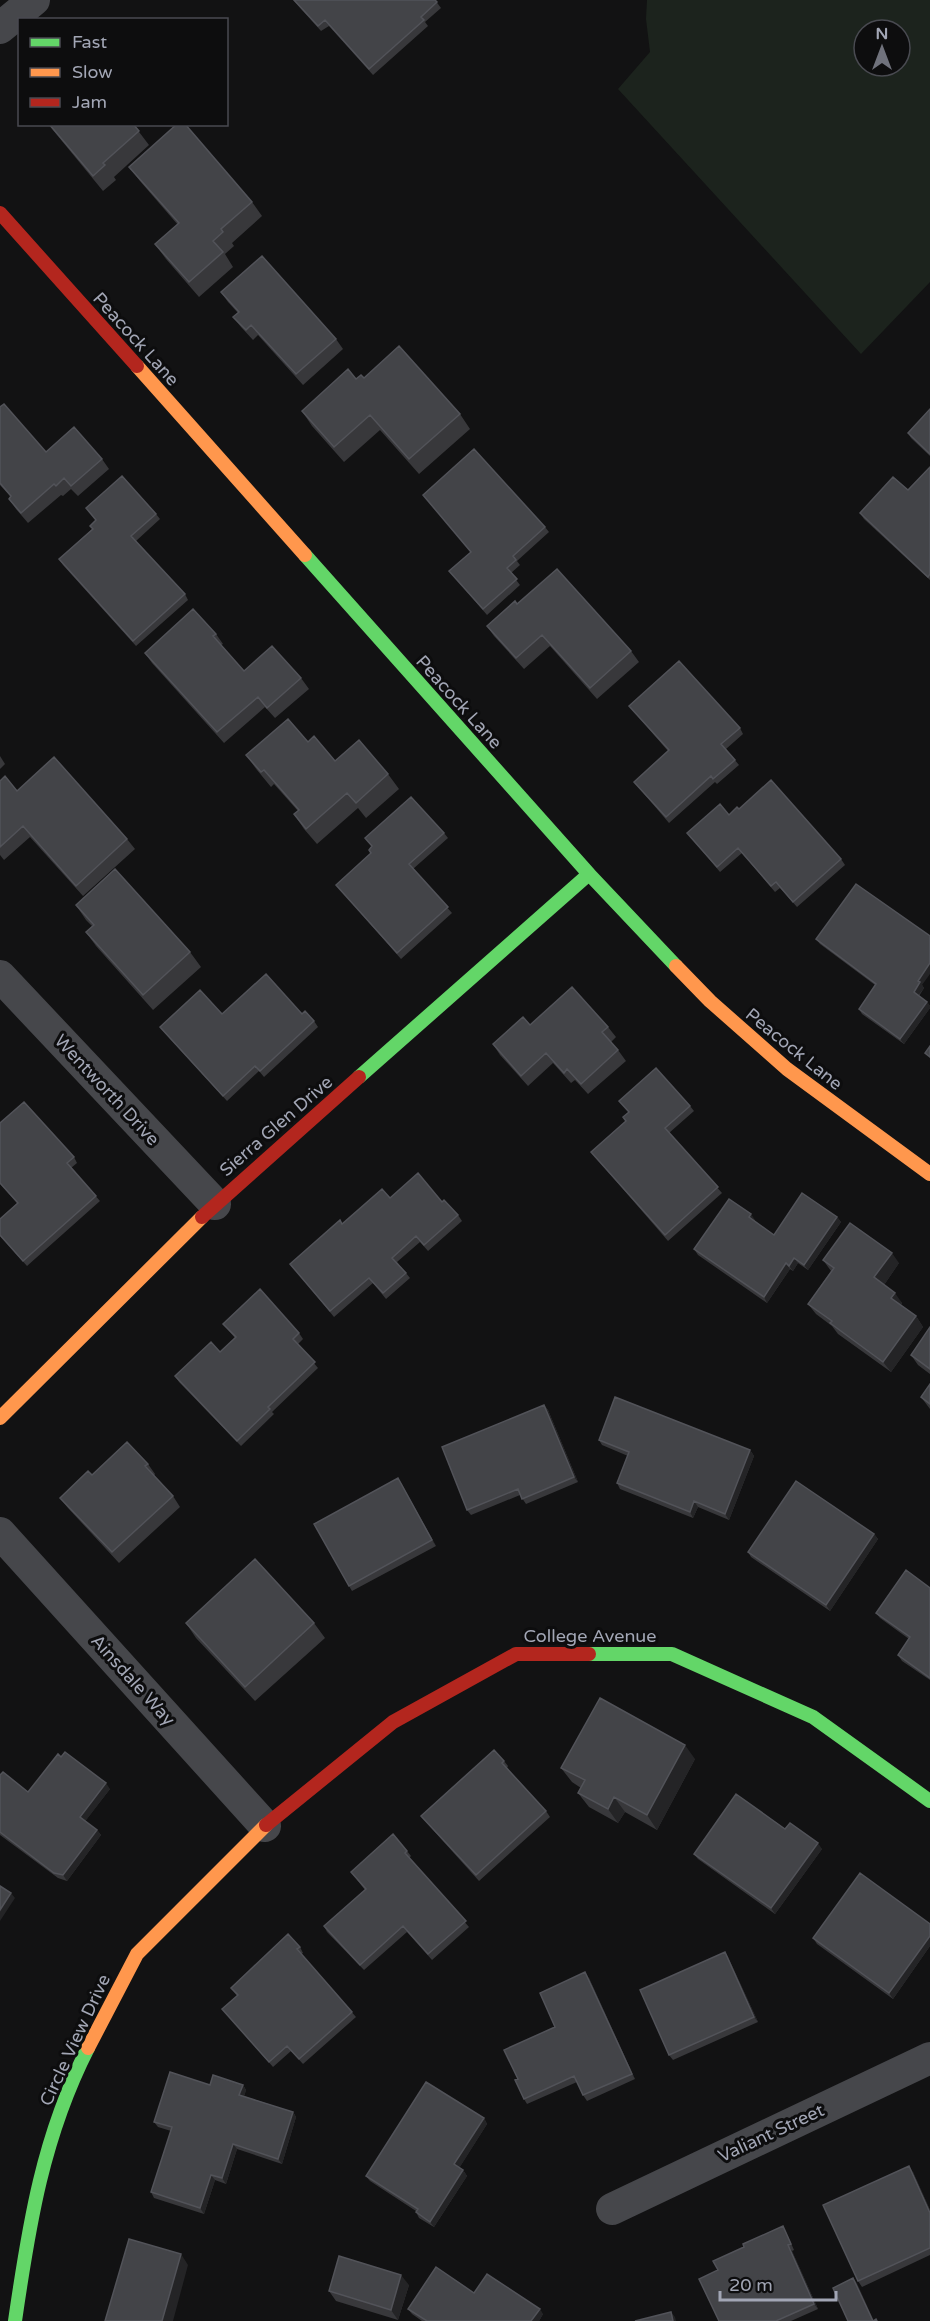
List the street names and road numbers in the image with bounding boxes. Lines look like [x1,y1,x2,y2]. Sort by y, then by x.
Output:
street label: Peacock Lane [88,288,184,390]
street label: Peacock Lane [411,651,507,753]
street label: Peacock Lane [741,1003,847,1095]
street label: Wentworth Drive [50,1030,164,1150]
street label: Sierra Glen Drive [215,1071,337,1181]
street label: College Avenue [524,1625,656,1647]
street label: Ainsdale Way [86,1630,180,1730]
street label: Circle View Drive [35,1971,115,2109]
street label: Valiant Street [714,2099,828,2167]

